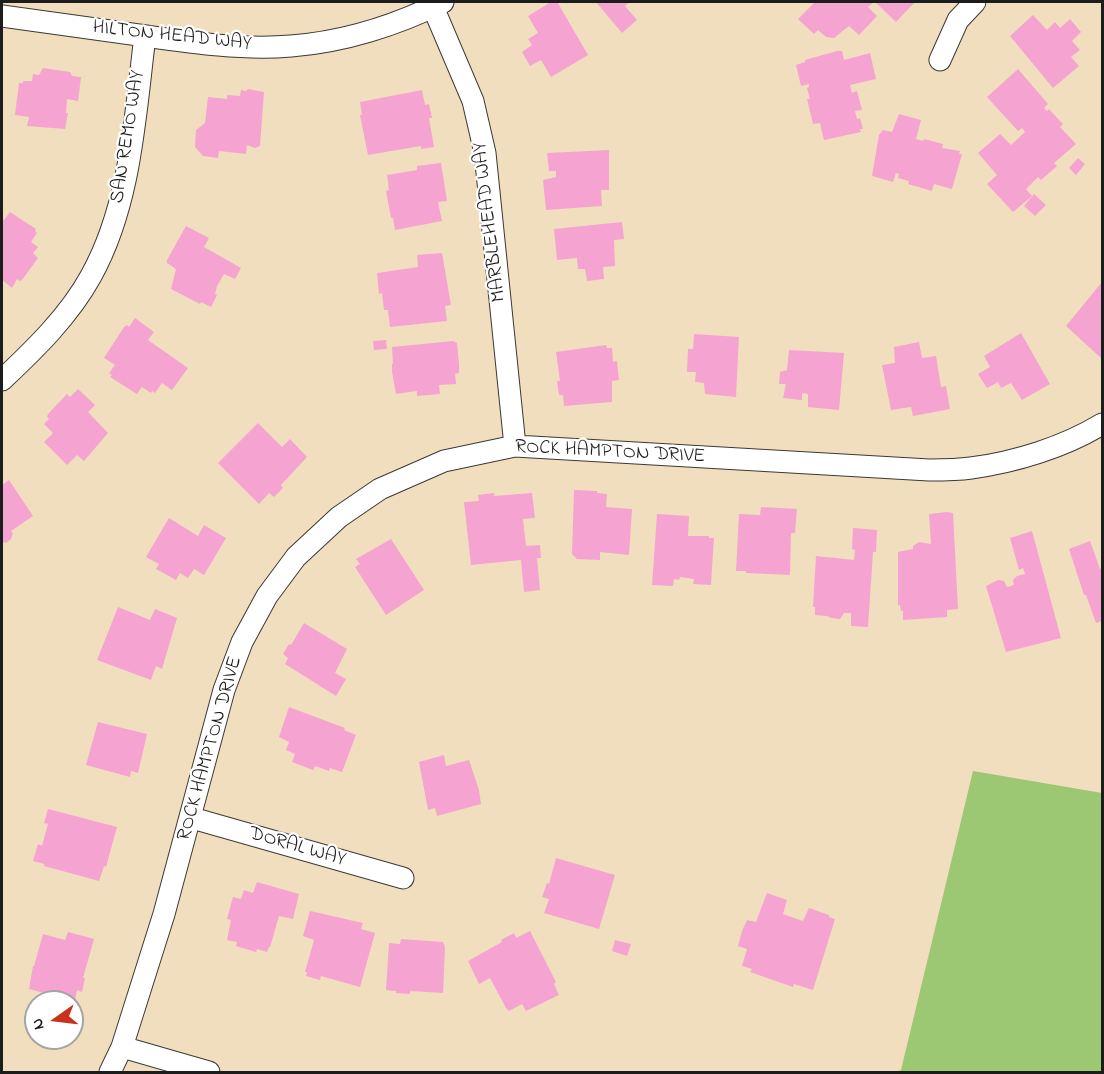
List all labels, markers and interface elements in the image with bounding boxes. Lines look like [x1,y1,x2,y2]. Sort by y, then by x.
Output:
street label: HILTON HEAD WAY [91,17,253,57]
street label: SAN REMO WAY [107,69,151,205]
street label: MARBLEHEAD WAY [469,141,513,303]
street label: ROCK HAMPTON DRIVE [514,436,706,470]
street label: ROCK HAMPTON DRIVE [173,654,249,844]
street label: DORAL WAY [246,823,348,873]
north arrow [24,990,84,1050]
text: N [26,1016,51,1032]

